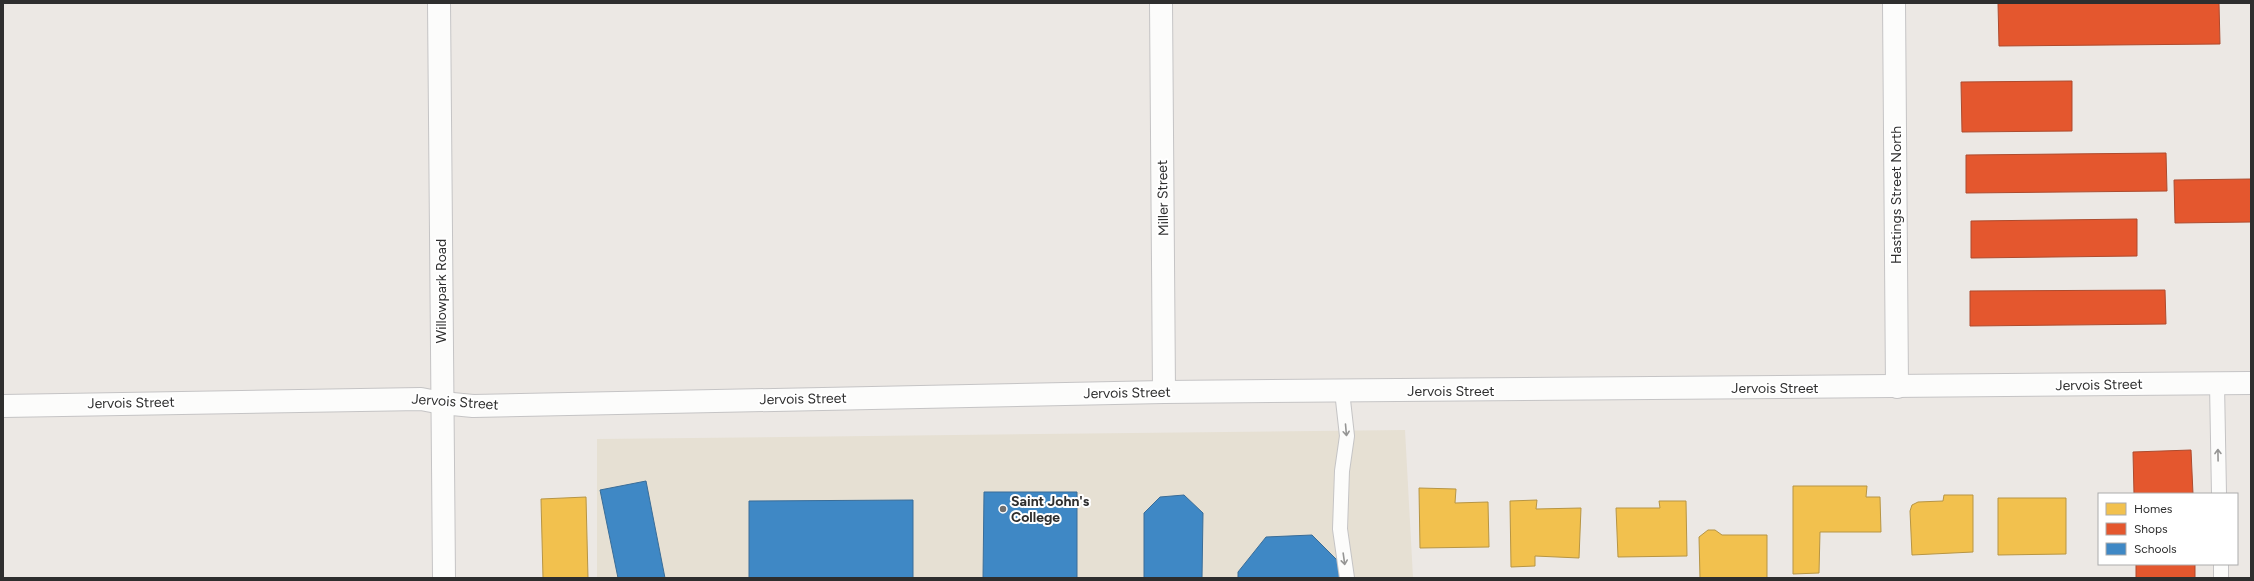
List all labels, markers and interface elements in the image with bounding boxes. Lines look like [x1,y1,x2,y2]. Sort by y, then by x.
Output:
street label: Hastings Street North [1888,126,1905,264]
street label: Miller Street [1154,160,1172,236]
street label: Willowpark Road [433,239,450,343]
street label: Jervois Street [2055,376,2143,394]
street label: Jervois Street [1731,380,1819,397]
street label: Jervois Street [1407,383,1495,400]
street label: Jervois Street [1083,384,1171,402]
street label: Jervois Street [411,390,499,414]
street label: Jervois Street [759,390,847,408]
street label: Jervois Street [87,394,175,412]
one-way arrow [1343,423,1350,436]
one-way arrow [2215,449,2222,462]
place label: Saint John's College [1011,493,1090,526]
legend [2098,493,2238,565]
text: Homes [2134,502,2173,516]
marker: Saint John's College [998,504,1008,514]
text: Shops [2134,522,2168,536]
text: Schools [2134,542,2177,556]
one-way arrow [1340,552,1348,565]

